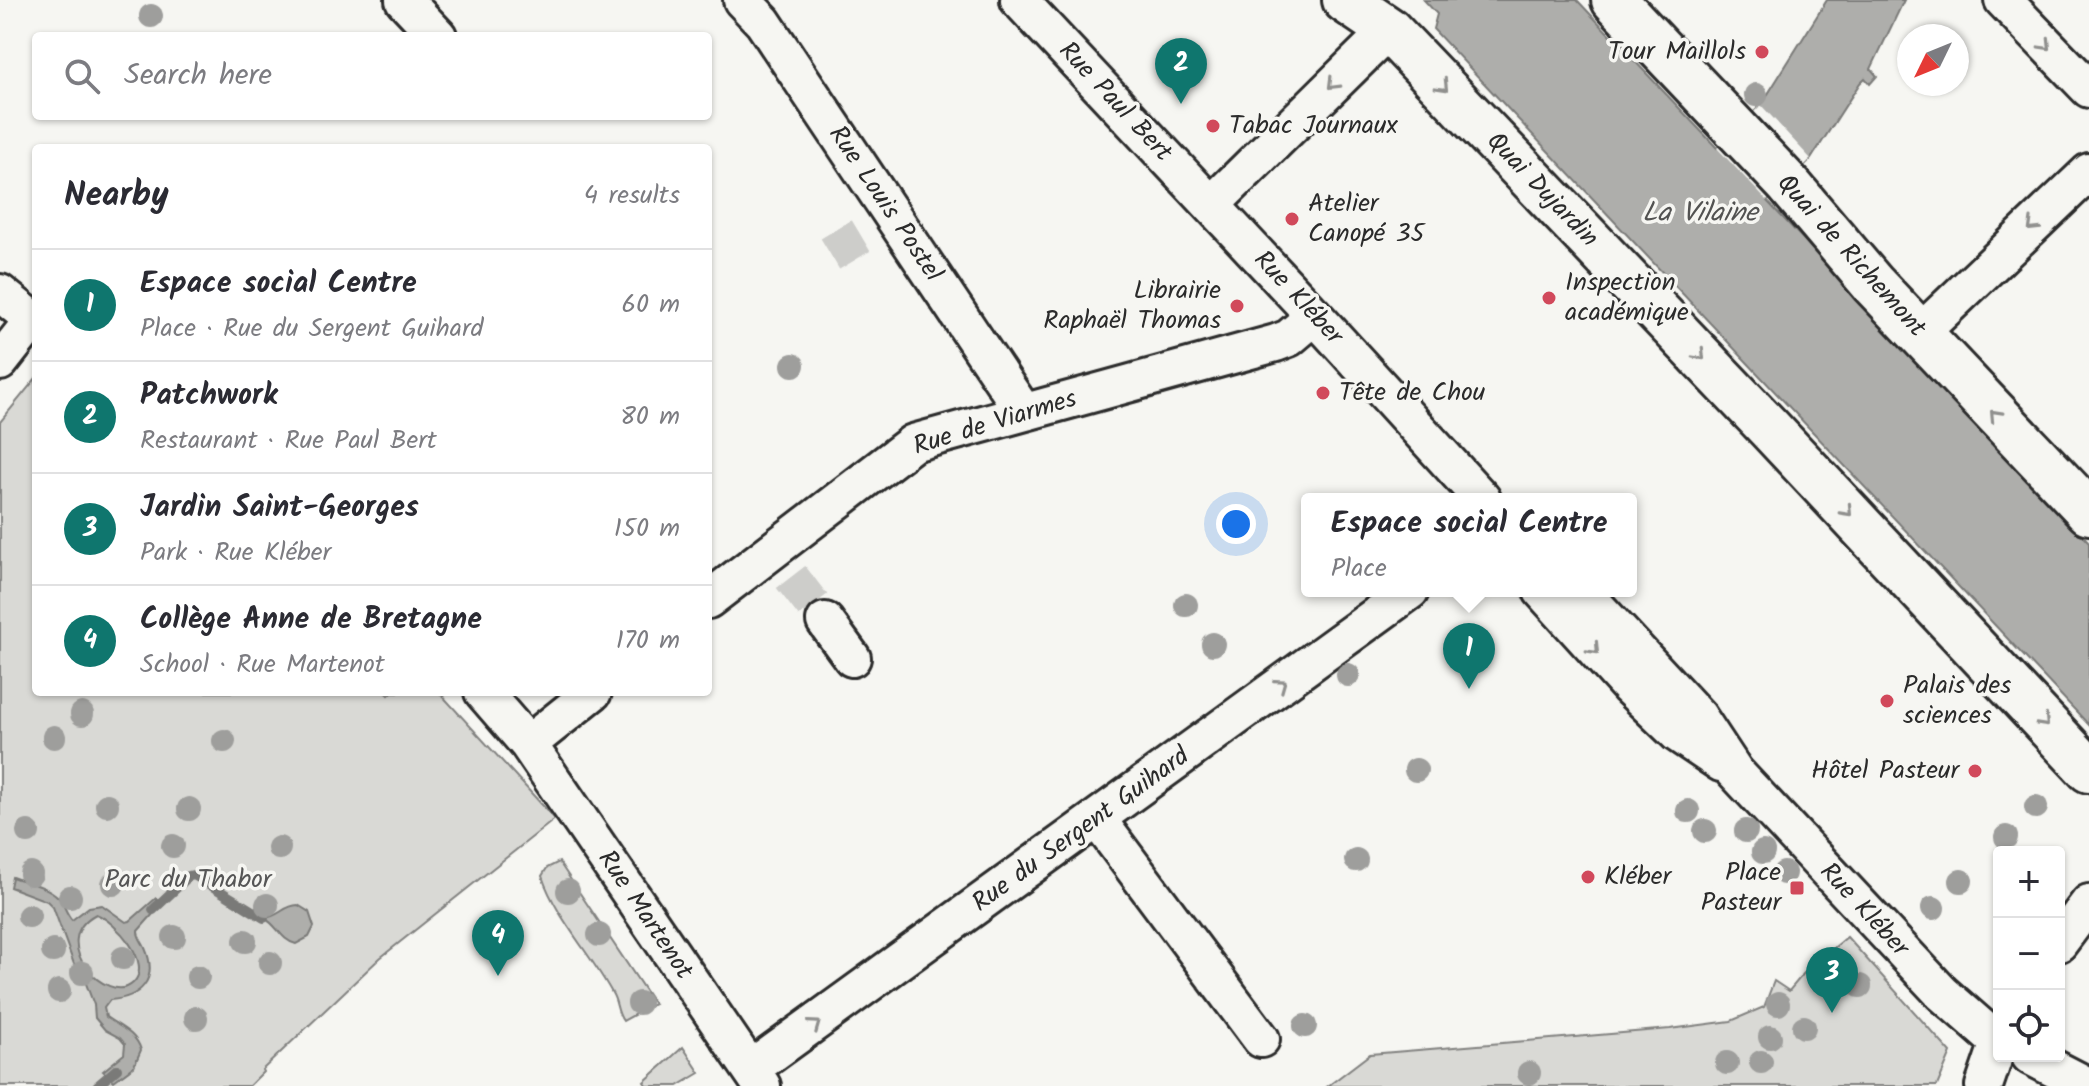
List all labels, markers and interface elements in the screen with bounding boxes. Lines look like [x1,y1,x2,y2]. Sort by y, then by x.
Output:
north arrow [1897,24,1969,96]
place label: Tour Maillols [1608,31,1746,73]
search box [32,32,712,120]
street label: Rue Paul Bert [1048,32,1183,173]
one-way arrow [2037,36,2051,50]
pin: 2 [1155,38,1207,104]
marker: Tour Maillols [1753,43,1771,61]
text: Search here [124,52,272,100]
icon: search [60,54,104,98]
one-way arrow [1328,75,1342,89]
one-way arrow [1434,77,1448,91]
place label: Tabac Journaux [1229,105,1399,147]
street label: Rue Louis Postel [817,117,953,291]
marker: Tabac Journaux [1204,117,1222,135]
street label: Quai Dujardin [1476,122,1608,258]
street label: Quai de Richemont [1766,165,1937,348]
text: Nearby [64,169,169,223]
text: 4 results [584,175,680,217]
place label: Atelier Canopé 35 [1308,183,1426,255]
water label: La Vilaine [1642,191,1760,236]
marker: Atelier Canopé 35 [1283,210,1301,228]
one-way arrow [2027,217,2042,231]
street label: Rue Kléber [1243,241,1354,356]
text: Espace social Centre [140,260,417,308]
place label: Inspection académique [1565,262,1689,334]
place label: Librairie Raphaël Thomas [1043,270,1221,342]
text: 1 [86,284,94,326]
text: 60 m [621,284,680,326]
marker: Inspection académique [1540,289,1558,307]
marker: Librairie Raphaël Thomas [1228,297,1246,315]
text: Place · Rue du Sergent Guihard [140,308,484,350]
one-way arrow [1690,346,1705,360]
text: Patchwork [140,372,278,420]
place label: Tête de Chou [1339,372,1486,414]
street label: Rue de Viarmes [908,378,1082,468]
marker: Tête de Chou [1314,384,1332,402]
text: 2 [82,396,98,438]
text: 80 m [620,396,680,438]
one-way arrow [1991,409,2005,424]
text: Restaurant · Rue Paul Bert [140,420,437,462]
text: Jardin Saint-Georges [140,484,419,532]
popup [1301,493,1637,597]
text: Espace social Centre [1331,500,1607,548]
one-way arrow [1838,502,1852,517]
your location [1216,504,1256,544]
text: 3 [83,508,97,550]
text: 150 m [614,508,680,550]
text: Park · Rue Kléber [140,532,331,574]
text: Place [1331,548,1387,590]
text: Collège Anne de Bretagne [140,596,482,644]
text: 4 [83,620,97,662]
text: 170 m [616,620,680,662]
pin: 1 [1443,623,1495,689]
one-way arrow [1585,640,1599,655]
text: School · Rue Martenot [140,644,385,686]
place label: Palais des sciences [1903,665,2011,737]
one-way arrow [1273,679,1287,694]
marker: Palais des sciences [1878,692,1896,710]
one-way arrow [2034,712,2048,727]
street label: Rue du Sergent Guihard [963,736,1200,924]
place label: Hôtel Pasteur [1811,750,1960,792]
marker: Hôtel Pasteur [1966,762,1984,780]
street label: Rue Martenot [586,842,704,989]
map controls [1993,846,2065,1062]
button: + [1993,846,2065,918]
place label: Place Pasteur [1701,852,1782,924]
street label: Rue Kléber [1809,853,1920,968]
place label: Kléber [1604,856,1672,898]
park label: Parc du Thabor [105,859,273,901]
marker: Kléber [1579,868,1597,886]
marker: Place Pasteur [1788,879,1806,897]
pin: 4 [472,910,524,976]
button: − [1993,918,2065,990]
pin: 3 [1806,947,1858,1013]
button: locate [1993,990,2065,1062]
one-way arrow [806,1020,821,1034]

